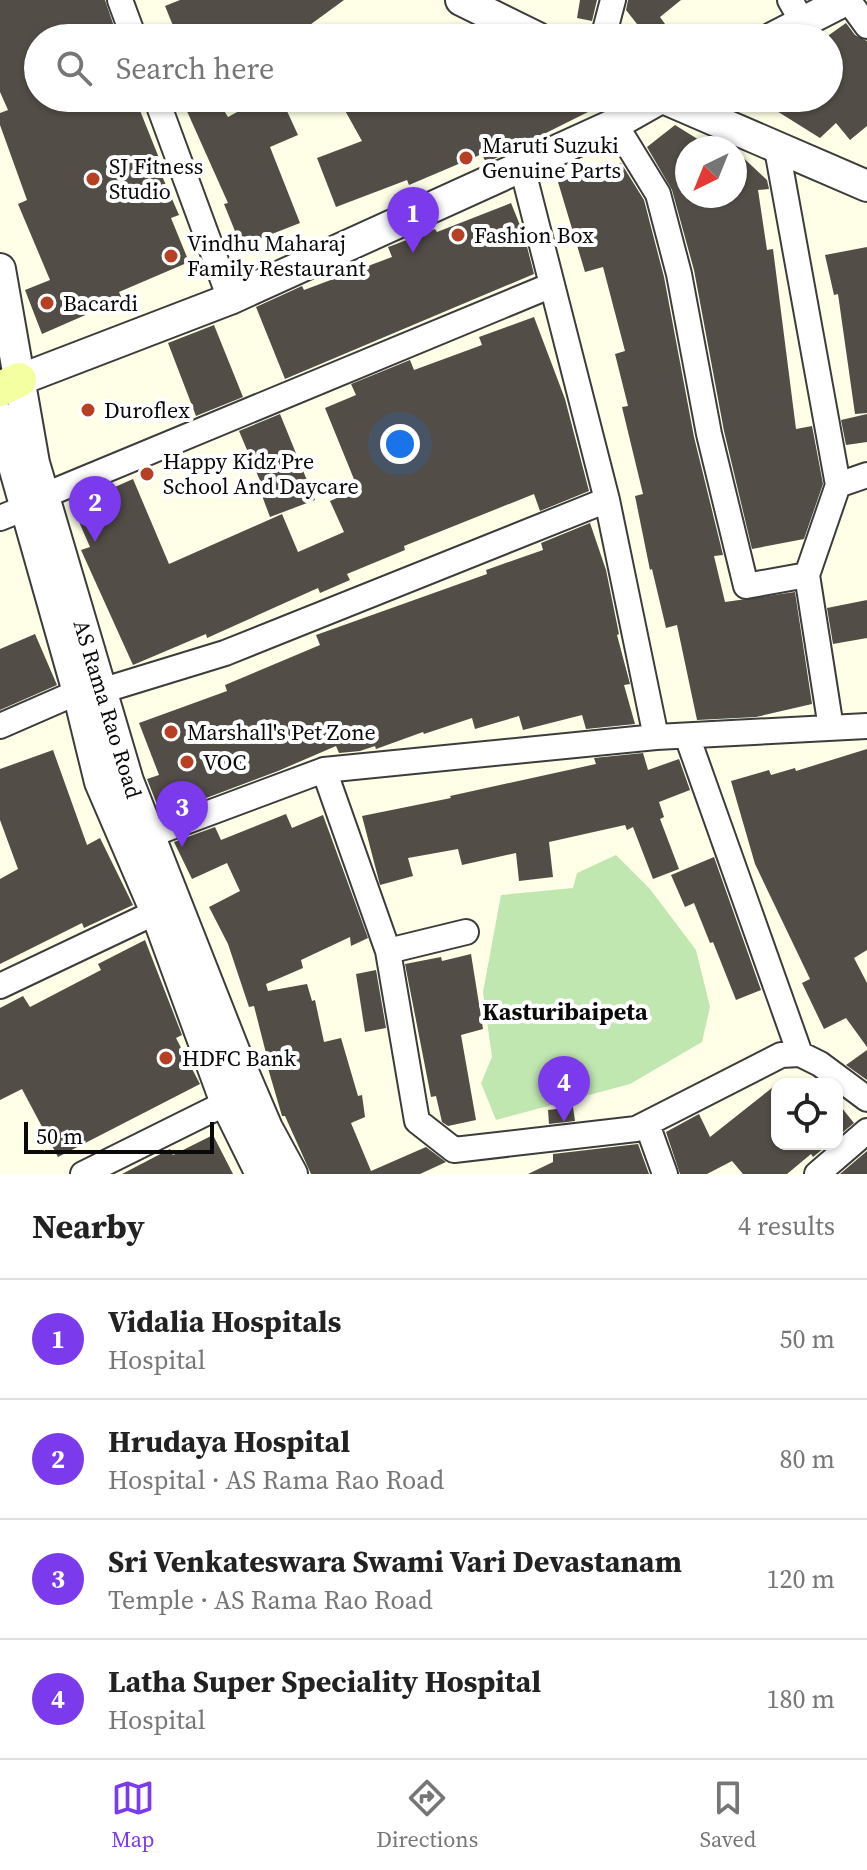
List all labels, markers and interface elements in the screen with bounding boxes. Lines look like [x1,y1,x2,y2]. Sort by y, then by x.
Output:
search box [24,24,843,112]
icon: search [52,46,96,90]
text: Search here [116,48,274,89]
place label: Maruti Suzuki Genuine Parts [482,130,621,185]
north arrow [675,136,747,208]
marker: Maruti Suzuki Genuine Parts [457,149,475,167]
place label: SJ Fitness Studio [109,151,203,206]
marker: SJ Fitness Studio [84,170,102,188]
pin: 1 [387,187,439,253]
place label: Fashion Box [474,220,594,250]
marker: Fashion Box [449,226,467,244]
place label: Vindhu Maharaj Family Restaurant [187,228,366,283]
marker: Vindhu Maharaj Family Restaurant [162,247,180,265]
place label: Bacardi [63,288,138,318]
marker: Bacardi [38,294,56,312]
place label: Duroflex [104,395,190,425]
marker: Duroflex [79,401,97,419]
your location [380,424,420,464]
place label: Happy Kidz Pre School And Daycare [163,446,359,501]
marker: Happy Kidz Pre School And Daycare [138,465,156,483]
pin: 2 [69,476,121,542]
street label: AS Rama Rao Road [67,616,150,802]
place label: Marshall's Pet Zone [187,717,376,747]
marker: Marshall's Pet Zone [162,723,180,741]
place label: VOC [203,747,247,777]
marker: VOC [178,753,196,771]
pin: 3 [156,781,208,847]
district label: Kasturibaipeta [482,995,648,1028]
place label: HDFC Bank [182,1043,297,1073]
marker: HDFC Bank [157,1049,175,1067]
pin: 4 [538,1056,590,1122]
map controls [771,1078,843,1150]
button: locate [771,1078,843,1150]
scale bar [24,1118,214,1154]
text: 50 m [36,1121,83,1151]
text: Nearby [32,1203,145,1249]
text: 4 results [738,1208,835,1244]
text: Vidalia Hospitals [108,1301,341,1342]
text: 1 [51,1321,65,1357]
text: 50 m [780,1321,835,1357]
text: Hospital [108,1342,206,1378]
text: Hrudaya Hospital [108,1421,350,1462]
text: 2 [51,1441,65,1477]
text: 80 m [780,1441,835,1477]
text: Hospital · AS Rama Rao Road [108,1462,444,1498]
text: Sri Venkateswara Swami Vari Devastanam [108,1541,682,1582]
text: 3 [51,1561,65,1597]
text: 120 m [767,1561,835,1597]
text: Temple · AS Rama Rao Road [108,1582,433,1618]
text: Latha Super Speciality Hospital [108,1661,541,1702]
text: 4 [51,1681,65,1717]
text: 180 m [767,1681,835,1717]
text: Hospital [108,1702,206,1738]
tab: Map [111,1776,155,1854]
tab: Directions [376,1776,478,1854]
tab: Saved [700,1776,756,1854]

